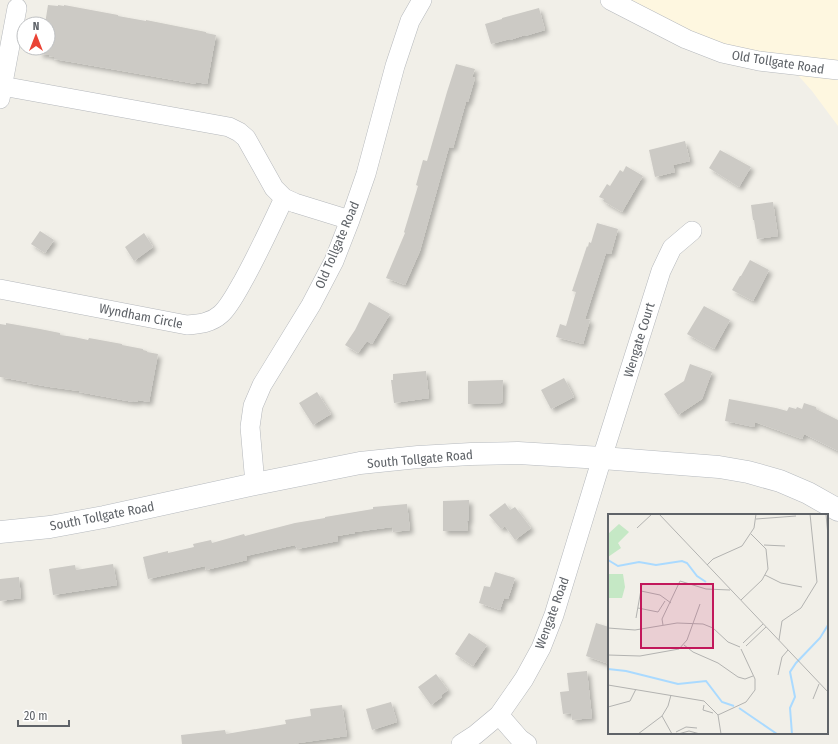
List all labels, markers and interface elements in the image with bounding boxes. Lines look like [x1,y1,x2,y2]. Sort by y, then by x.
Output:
north arrow [16,16,56,56]
text: N [33,20,39,33]
street label: Old Tollgate Road [731,47,825,77]
street label: Old Tollgate Road [312,199,362,291]
street label: Wengate Court [621,300,658,379]
street label: Wyndham Circle [98,301,184,331]
street label: South Tollgate Road [367,447,473,471]
street label: South Tollgate Road [49,499,155,533]
inset map [608,514,828,734]
street label: Wengate Road [532,575,572,651]
scale bar [18,702,69,728]
text: 20 m [24,709,48,723]

